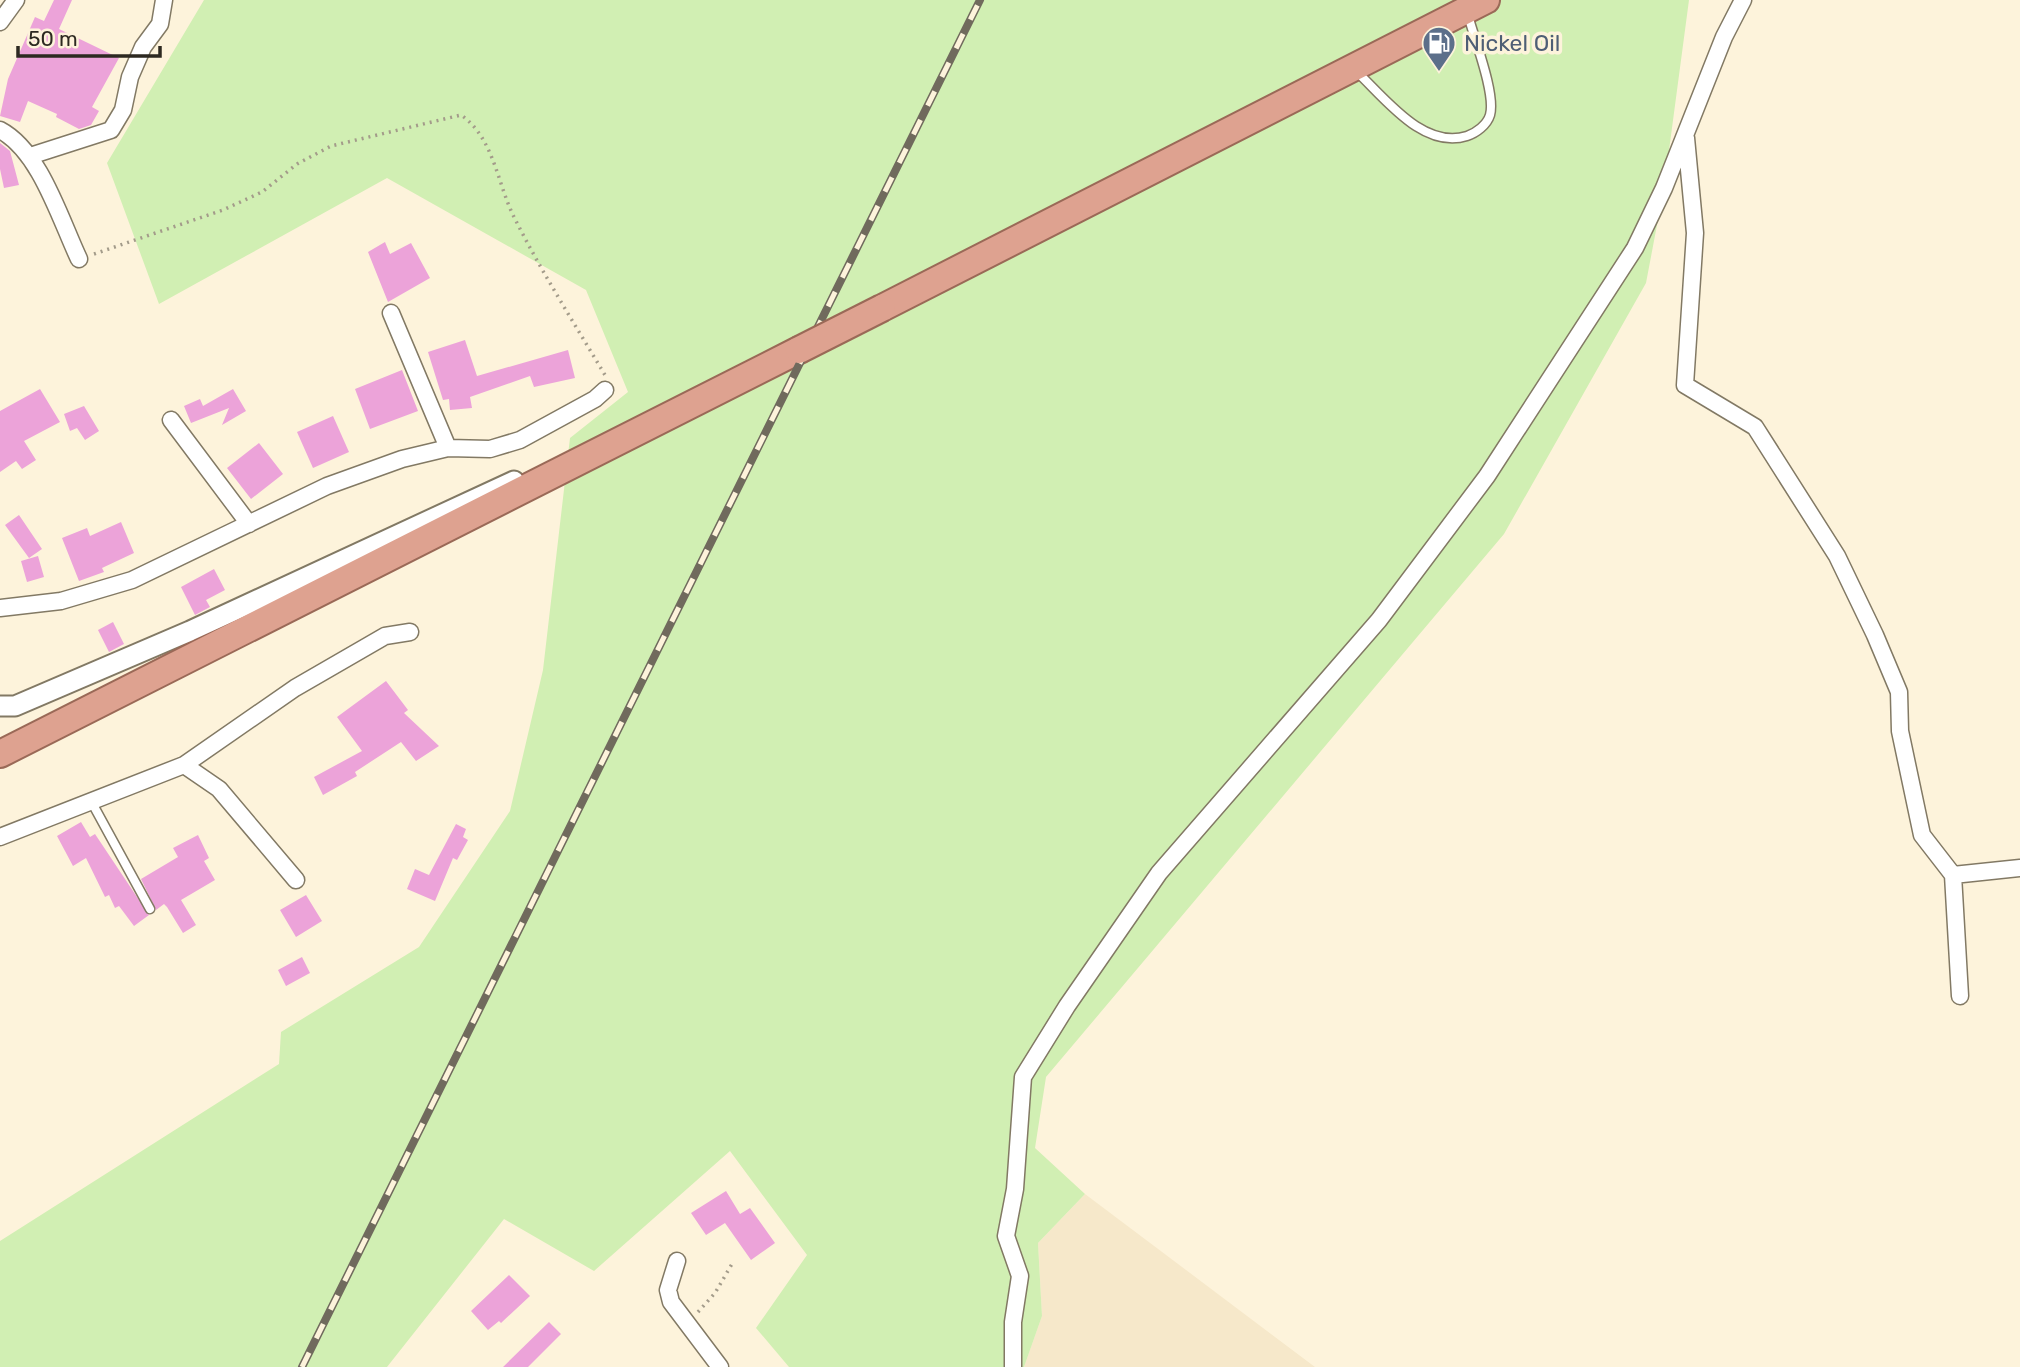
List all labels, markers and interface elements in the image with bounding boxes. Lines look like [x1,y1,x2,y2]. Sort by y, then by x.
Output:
scale bar [18,14,159,58]
fuel station icon: Nickel Oil [1420,24,1458,73]
text: 50 m [28,26,78,51]
place label: Nickel Oil [1464,29,1560,57]

